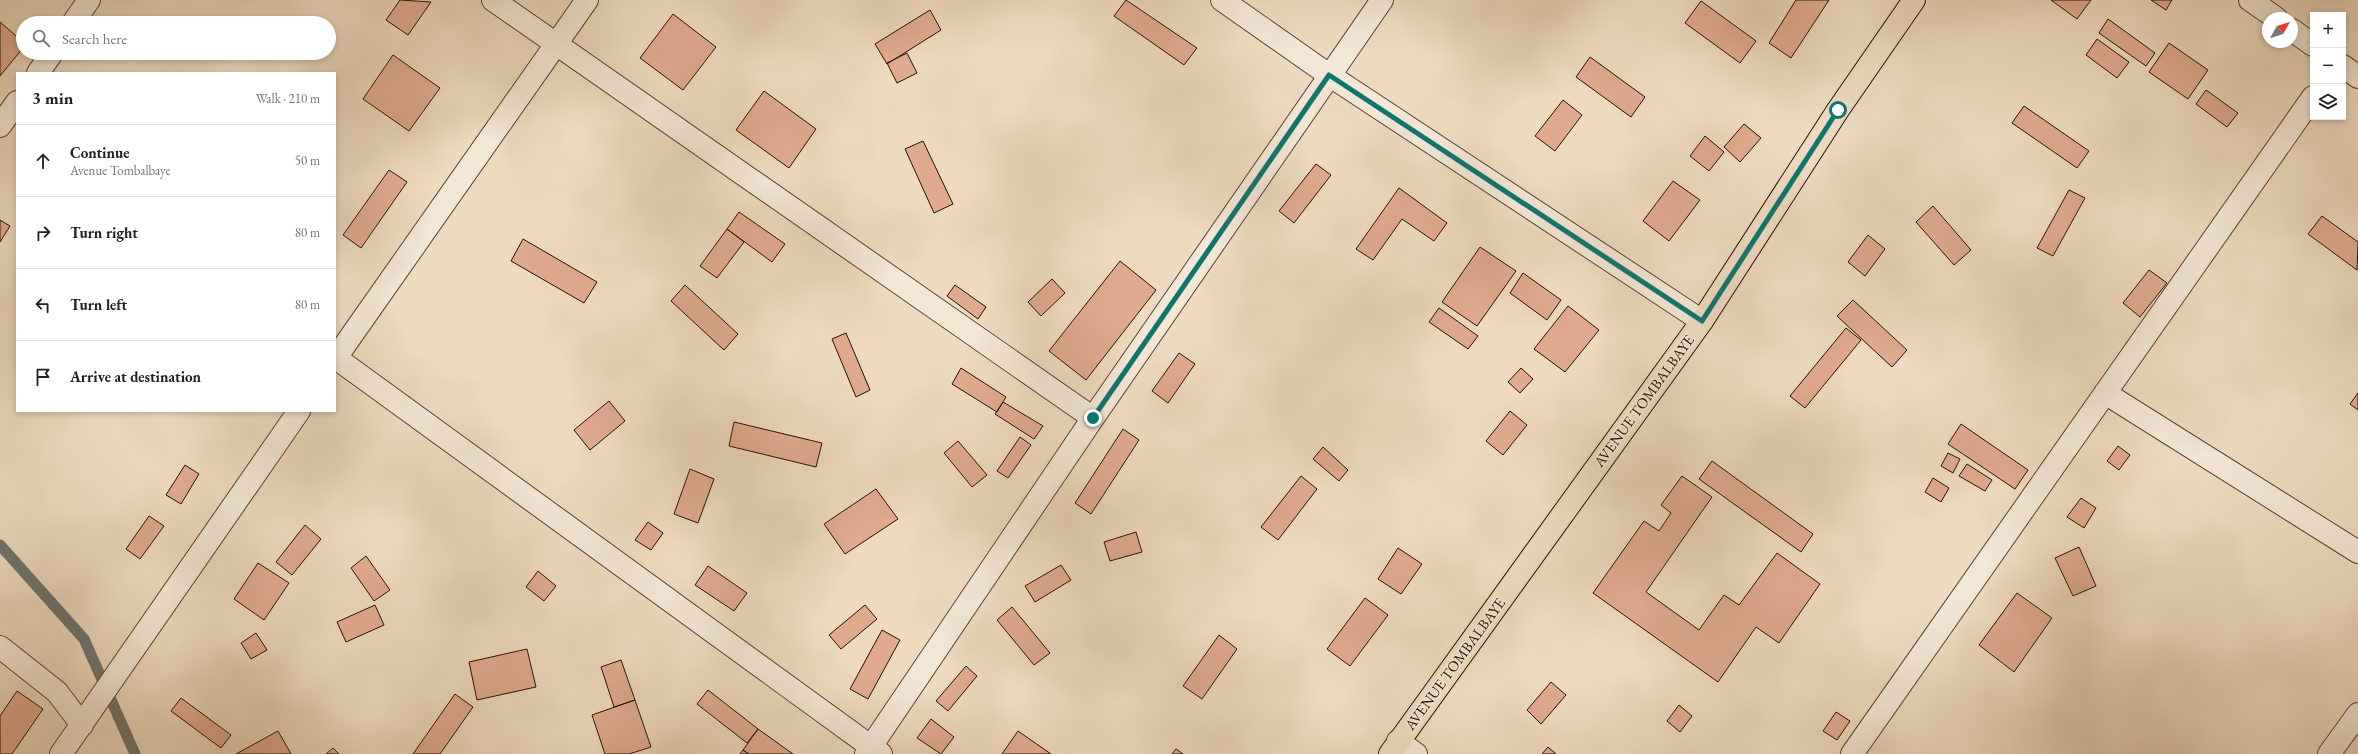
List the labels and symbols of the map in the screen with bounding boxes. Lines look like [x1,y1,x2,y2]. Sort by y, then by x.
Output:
north arrow [2262,12,2298,48]
route start [1829,101,1847,119]
street label: AVENUE TOMBALBAYE [1589,330,1698,471]
route end [1084,409,1102,427]
street label: AVENUE TOMBALBAYE [1400,593,1509,734]

